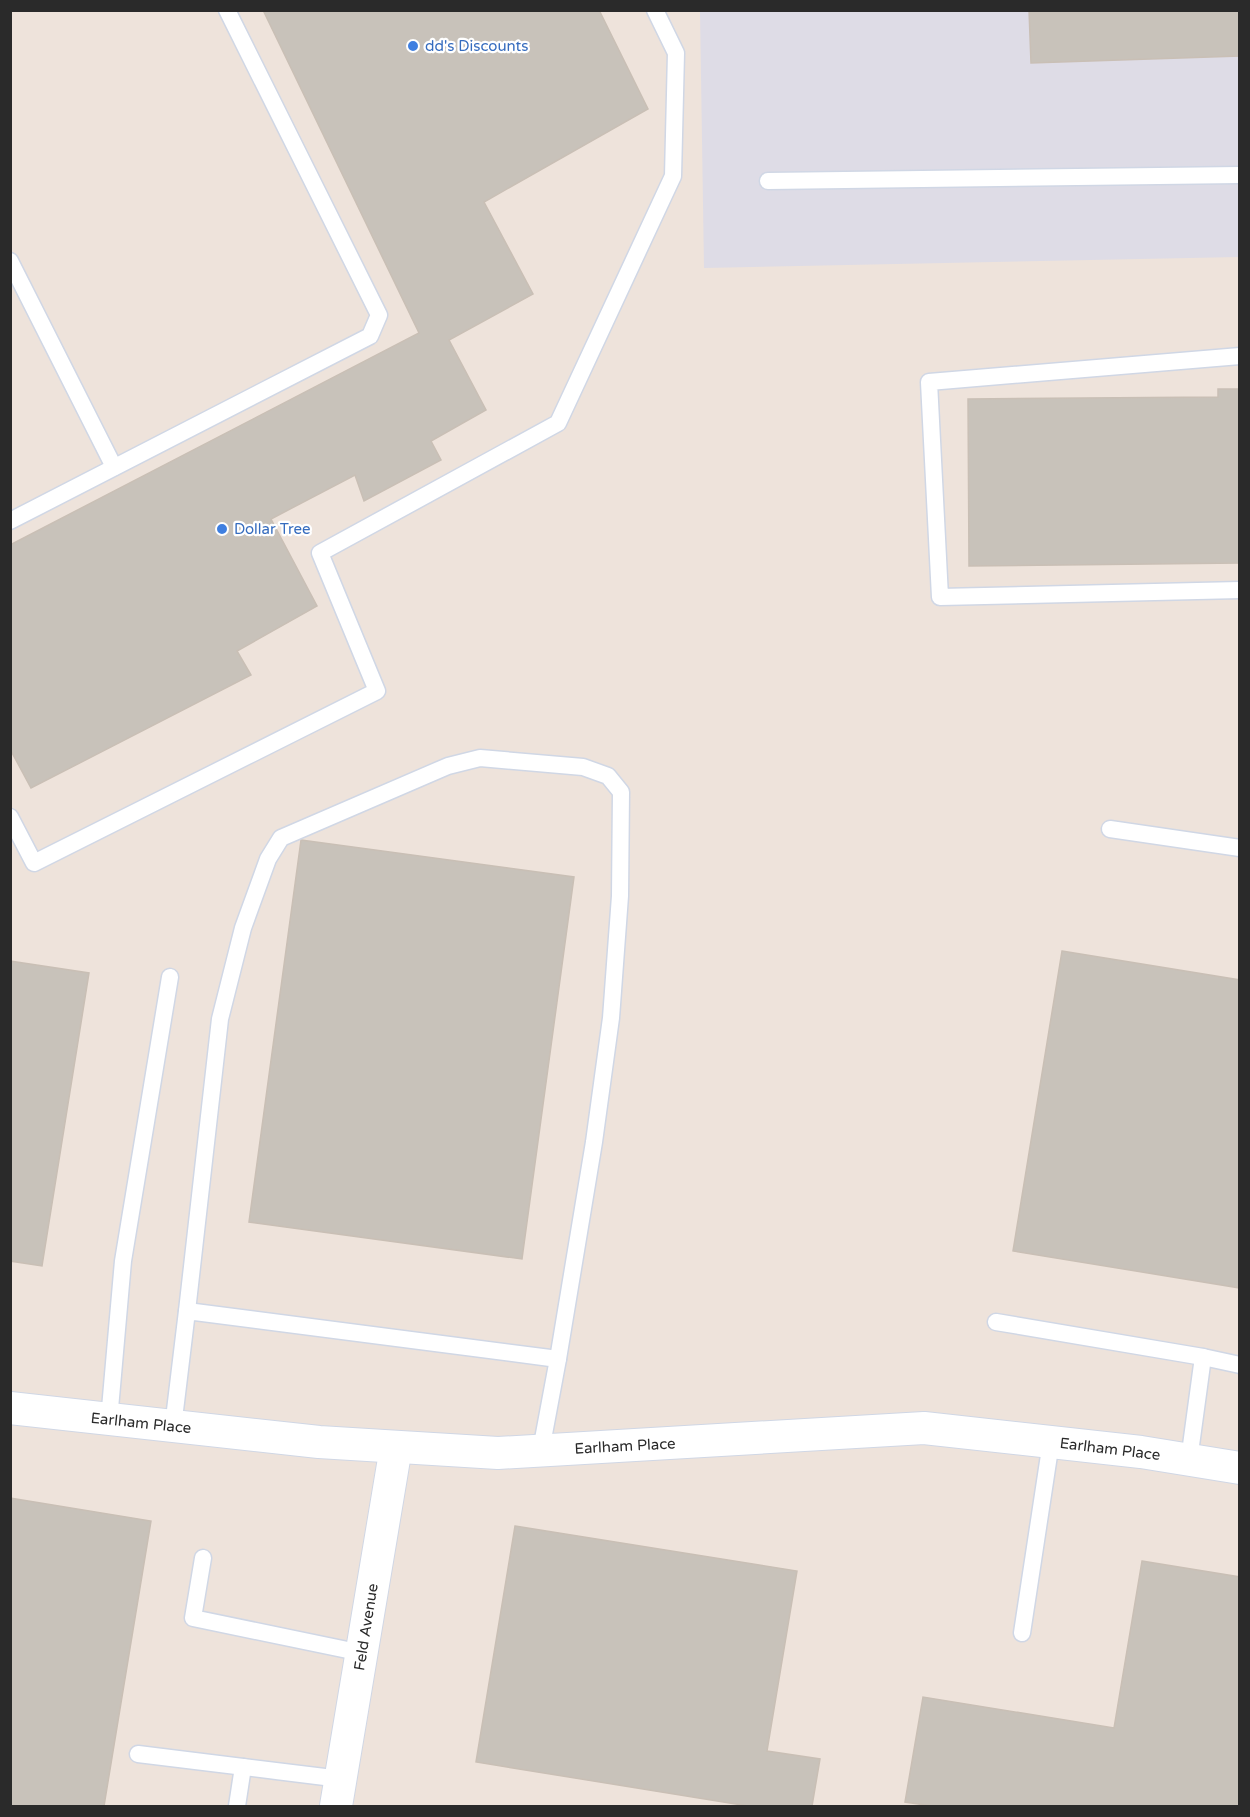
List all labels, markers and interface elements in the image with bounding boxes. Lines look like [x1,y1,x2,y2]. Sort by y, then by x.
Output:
place label: dd's Discounts [425,37,529,55]
marker: dd's Discounts [406,39,420,53]
place label: Dollar Tree [234,520,310,538]
marker: Dollar Tree [215,522,229,536]
street label: Earlham Place [90,1409,192,1437]
street label: Earlham Place [574,1434,676,1458]
street label: Earlham Place [1059,1434,1161,1464]
street label: Feld Avenue [350,1582,382,1672]

